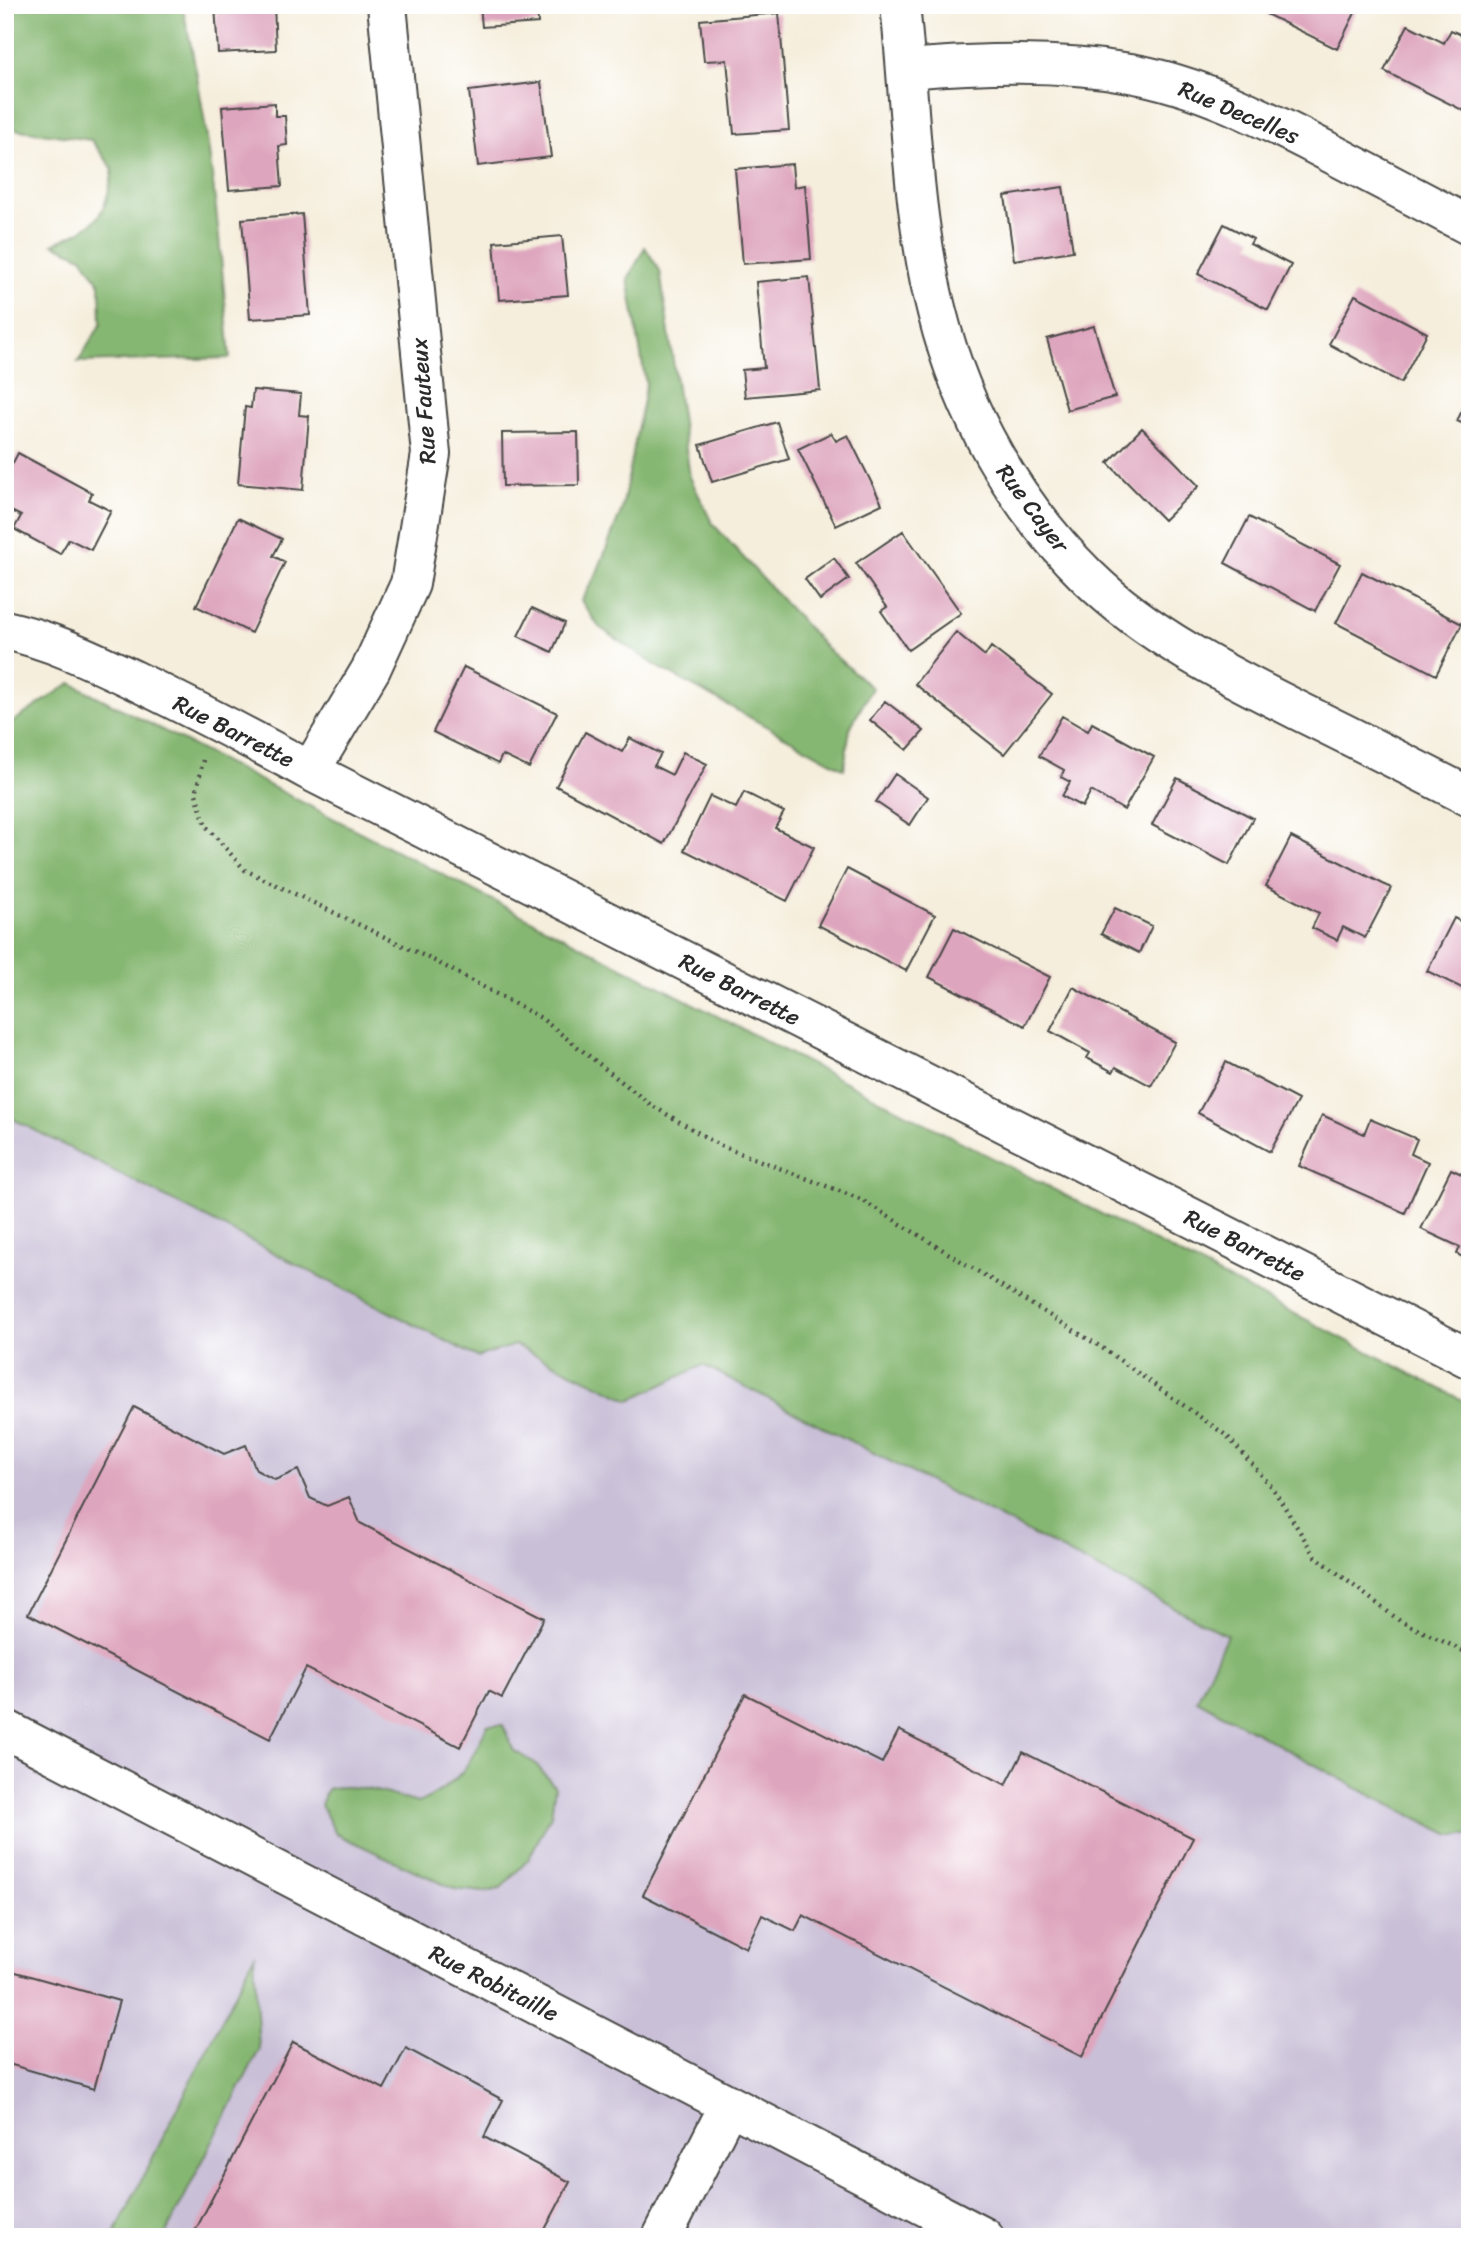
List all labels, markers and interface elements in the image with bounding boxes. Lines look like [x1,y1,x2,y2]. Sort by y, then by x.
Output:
street label: Rue Decelles [1172,69,1306,156]
street label: Rue Fauteux [399,336,448,465]
street label: Rue Cayer [985,455,1081,563]
street label: Rue Barrette [166,683,302,780]
street label: Rue Barrette [672,941,808,1038]
street label: Rue Barrette [1177,1197,1313,1294]
street label: Rue Robitaille [422,1933,566,2034]

